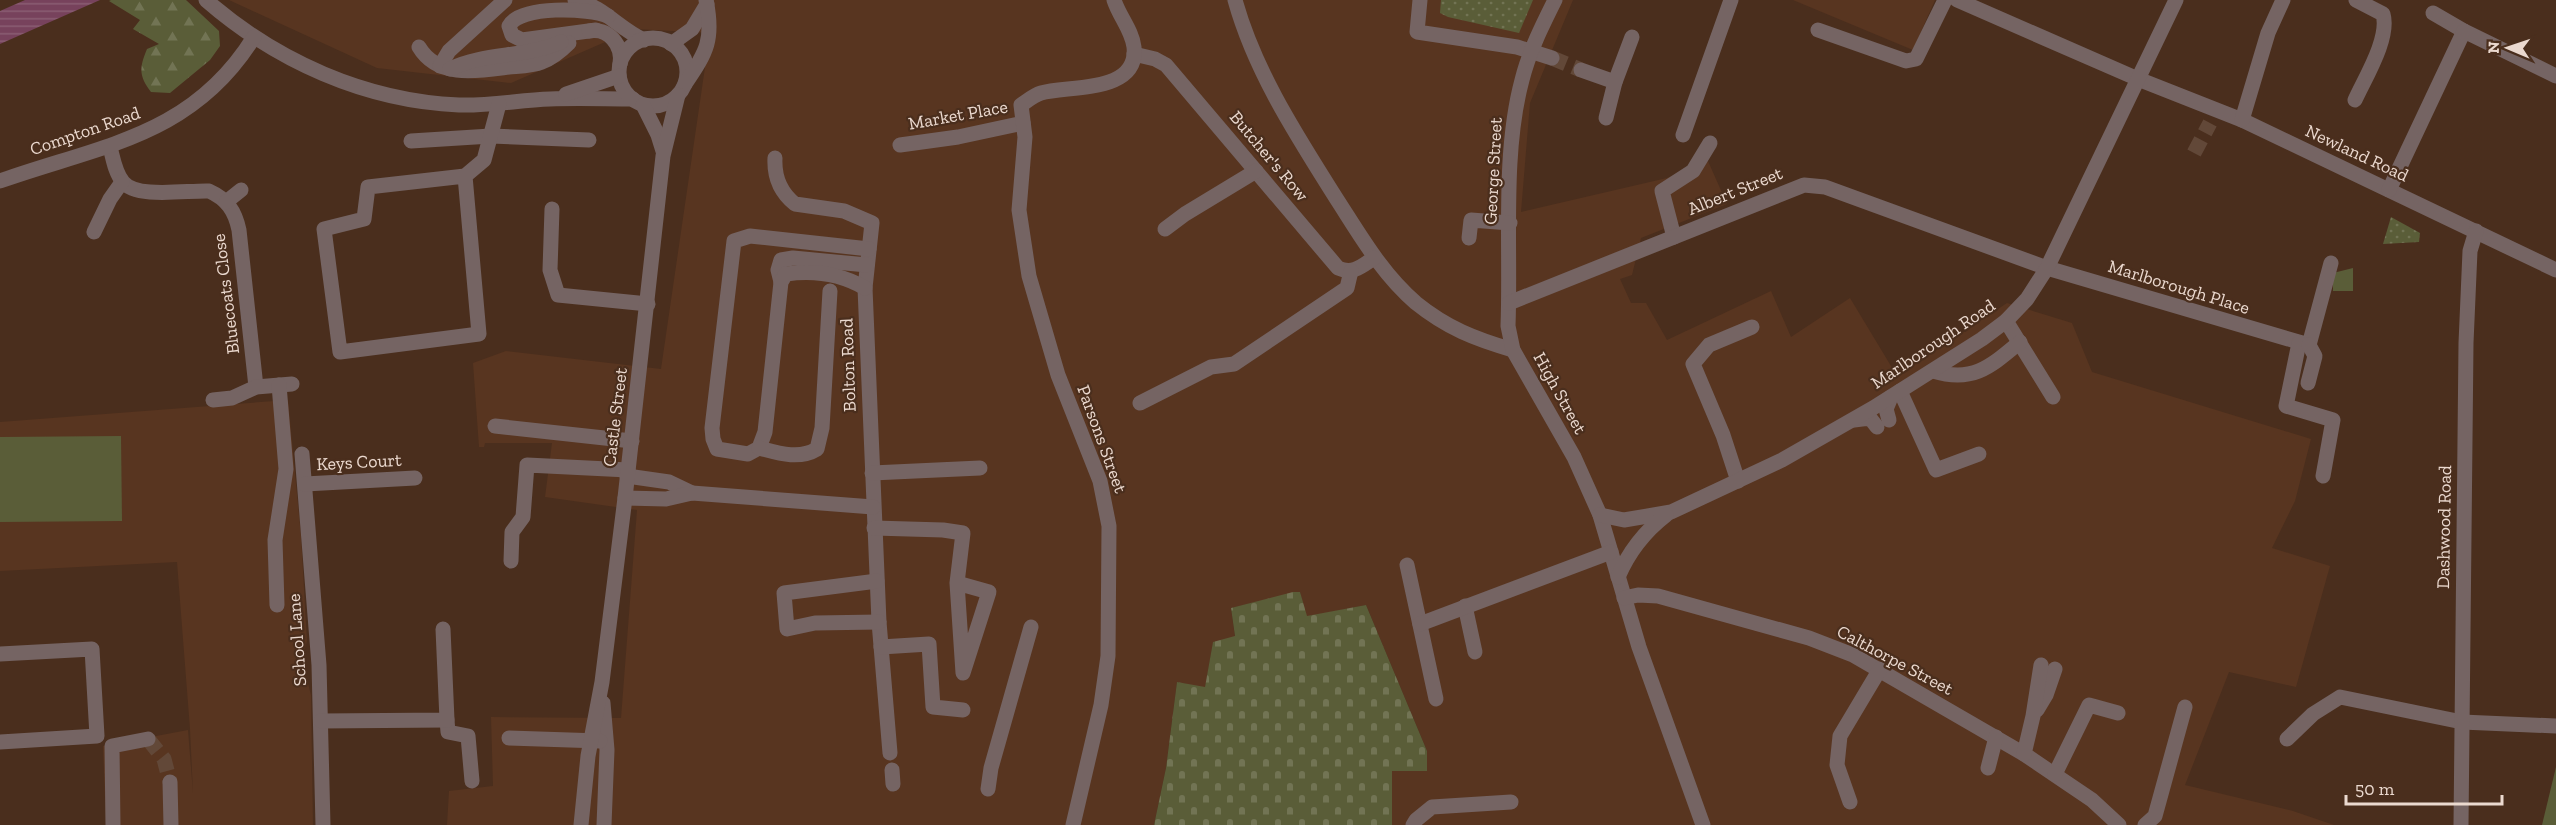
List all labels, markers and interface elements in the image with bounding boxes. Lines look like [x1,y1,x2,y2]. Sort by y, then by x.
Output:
north arrow [2478,18,2538,78]
text: N [2484,41,2503,54]
street label: Market Place [906,95,1010,135]
street label: Compton Road [27,102,143,160]
street label: Butcher's Row [1225,106,1313,206]
street label: George Street [1479,116,1507,225]
street label: Newland Road [2302,120,2412,187]
street label: Albert Street [1684,162,1786,220]
street label: Bluecoats Close [208,233,244,355]
street label: Marlborough Place [2106,255,2252,319]
street label: Marlborough Road [1867,294,1999,394]
street label: Bolton Road [835,318,861,412]
street label: High Street [1529,348,1592,438]
street label: Castle Street [598,366,632,468]
street label: Parsons Street [1072,382,1132,496]
street label: Keys Court [316,449,403,475]
street label: Dashwood Road [2432,465,2456,589]
street label: School Lane [283,593,311,687]
street label: Calthorpe Street [1833,620,1957,700]
scale bar [2346,768,2502,806]
text: 50 m [2355,778,2395,800]

